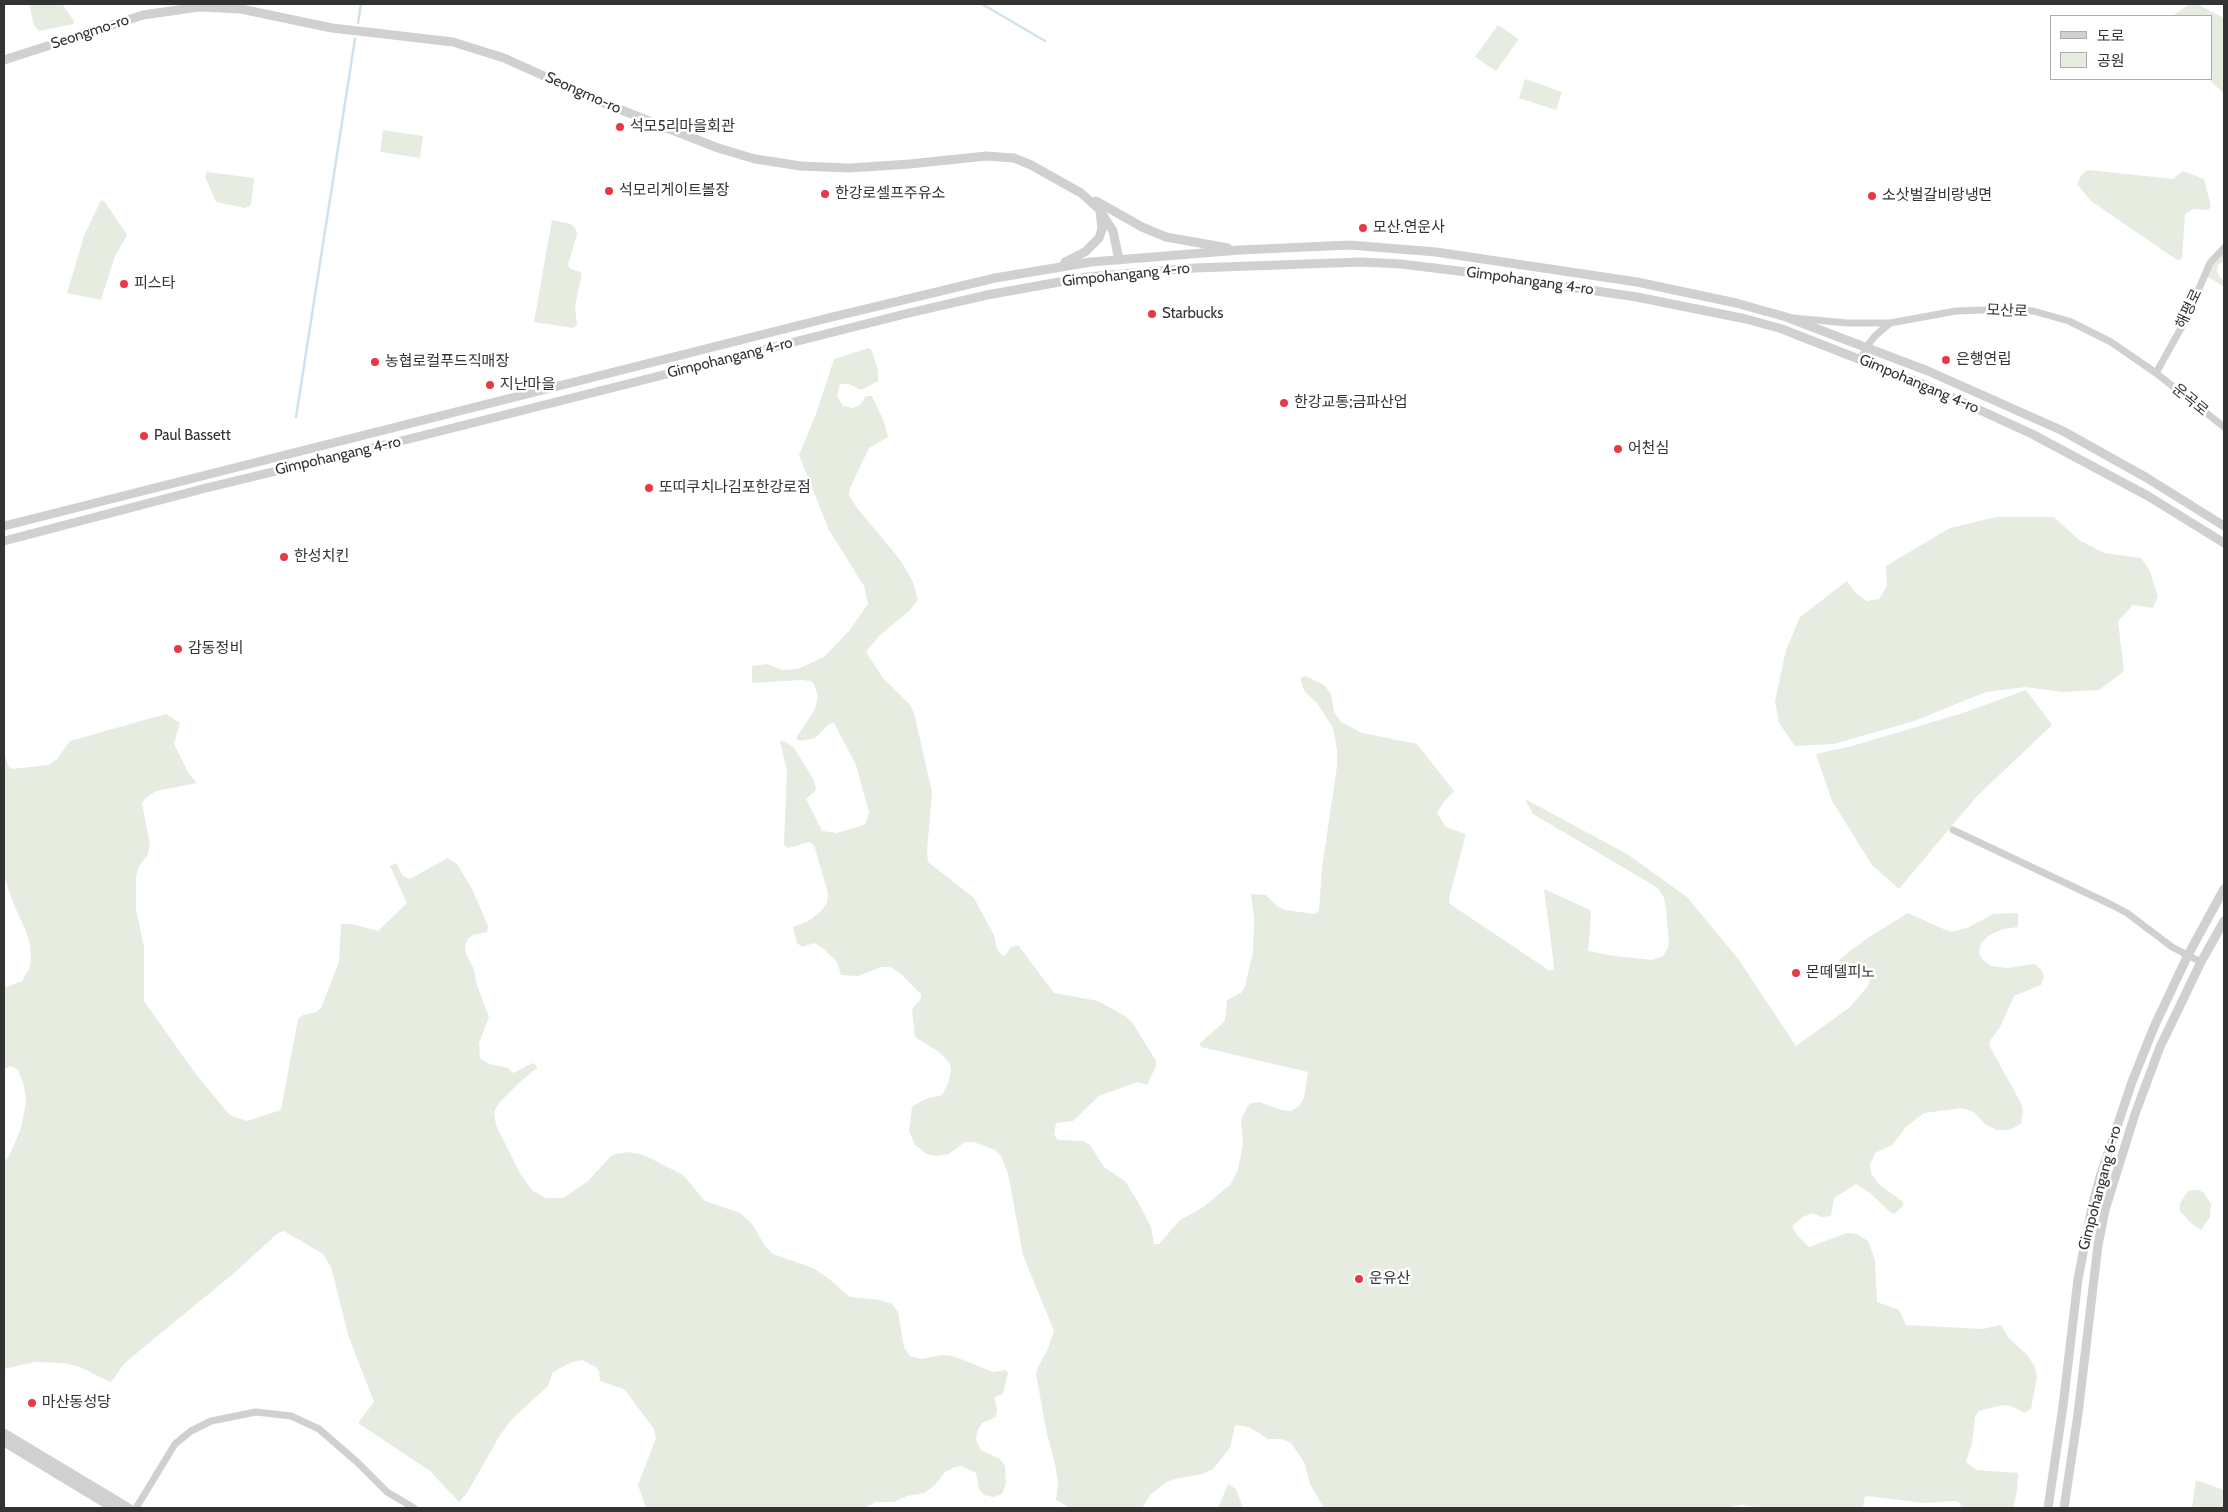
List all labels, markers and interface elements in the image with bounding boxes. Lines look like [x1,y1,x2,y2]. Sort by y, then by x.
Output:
street label: Seongmo-ro [49,11,131,53]
legend [2050,15,2213,80]
text: 도로 [2097,27,2125,45]
text: 공원 [2097,52,2125,70]
street label: Seongmo-ro [542,68,624,118]
place label: 석모5리마을회관 [630,118,735,136]
marker: 석모5리마을회관 [614,121,626,133]
place label: 석모리게이트볼장 [619,182,729,200]
marker: 석모리게이트볼장 [603,185,615,197]
place label: 한강로셀프주유소 [835,185,945,203]
place label: 소삿벌갈비랑냉면 [1882,187,1992,205]
marker: 한강로셀프주유소 [819,188,831,200]
marker: 소삿벌갈비랑냉면 [1866,190,1878,202]
place label: 모산.연운사 [1373,219,1445,237]
marker: 모산.연운사 [1357,222,1369,234]
street label: Gimpohangang 4-ro [1061,259,1191,291]
street label: Gimpohangang 4-ro [1465,263,1595,299]
place label: 피스타 [134,275,175,293]
marker: 피스타 [118,278,130,290]
street label: 해평로 [2172,286,2206,332]
street label: 모산로 [1986,301,2028,321]
place label: Starbucks [1162,305,1223,323]
marker: Starbucks [1146,308,1158,320]
street label: Gimpohangang 4-ro [666,334,794,382]
street label: Gimpohangang 4-ro [1856,351,1982,417]
place label: 은행연립 [1956,351,2011,369]
place label: 농협로컬푸드직매장 [385,353,509,371]
marker: 은행연립 [1940,354,1952,366]
marker: 농협로컬푸드직매장 [369,356,381,368]
place label: 지난마을 [500,376,555,394]
marker: 지난마을 [484,379,496,391]
street label: 운곡로 [2168,380,2212,420]
place label: 한강교통;금파산업 [1294,394,1408,412]
marker: 한강교통;금파산업 [1278,397,1290,409]
place label: Paul Bassett [154,427,231,445]
marker: Paul Bassett [138,430,150,442]
street label: Gimpohangang 4-ro [273,433,403,479]
place label: 어천심 [1628,440,1669,458]
marker: 어천심 [1612,443,1624,455]
place label: 또띠쿠치나김포한강로점 [659,479,811,497]
marker: 또띠쿠치나김포한강로점 [643,482,655,494]
place label: 한성치킨 [294,548,349,566]
marker: 한성치킨 [278,551,290,563]
place label: 감동정비 [188,640,243,658]
marker: 감동정비 [172,643,184,655]
place label: 몬떼델피노 [1806,964,1875,982]
marker: 몬떼델피노 [1790,967,1802,979]
street label: Gimpohangang 6-ro [2075,1124,2125,1252]
place label: 운유산 [1369,1270,1410,1288]
marker: 운유산 [1353,1273,1365,1285]
place label: 마산동성당 [42,1394,111,1412]
marker: 마산동성당 [26,1397,38,1409]

